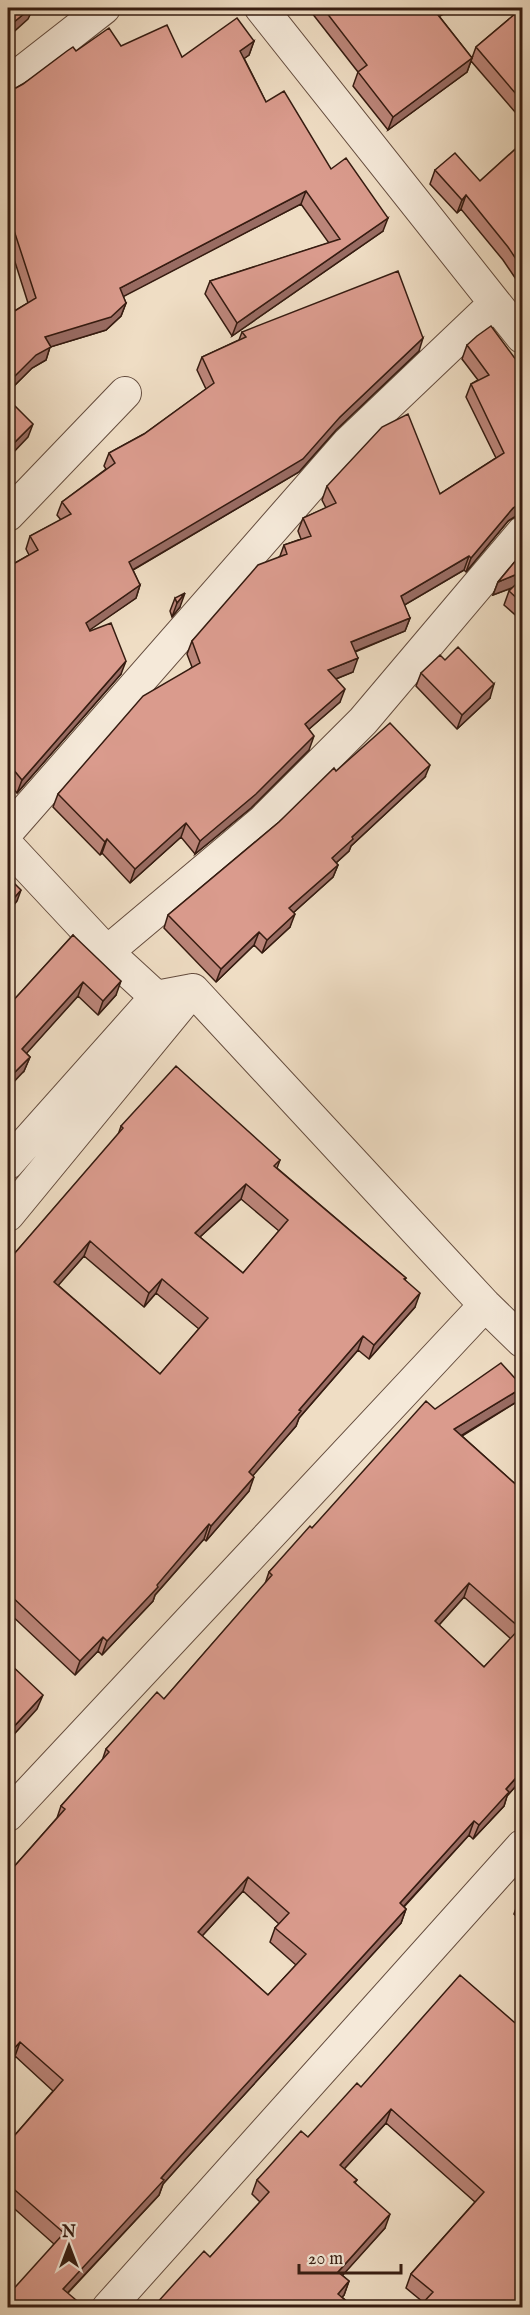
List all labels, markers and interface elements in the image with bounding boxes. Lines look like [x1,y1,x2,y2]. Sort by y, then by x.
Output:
north arrow [39,2216,99,2276]
text: N [61,2223,76,2243]
scale bar [299,2237,401,2275]
text: 20 m [308,2248,343,2271]

